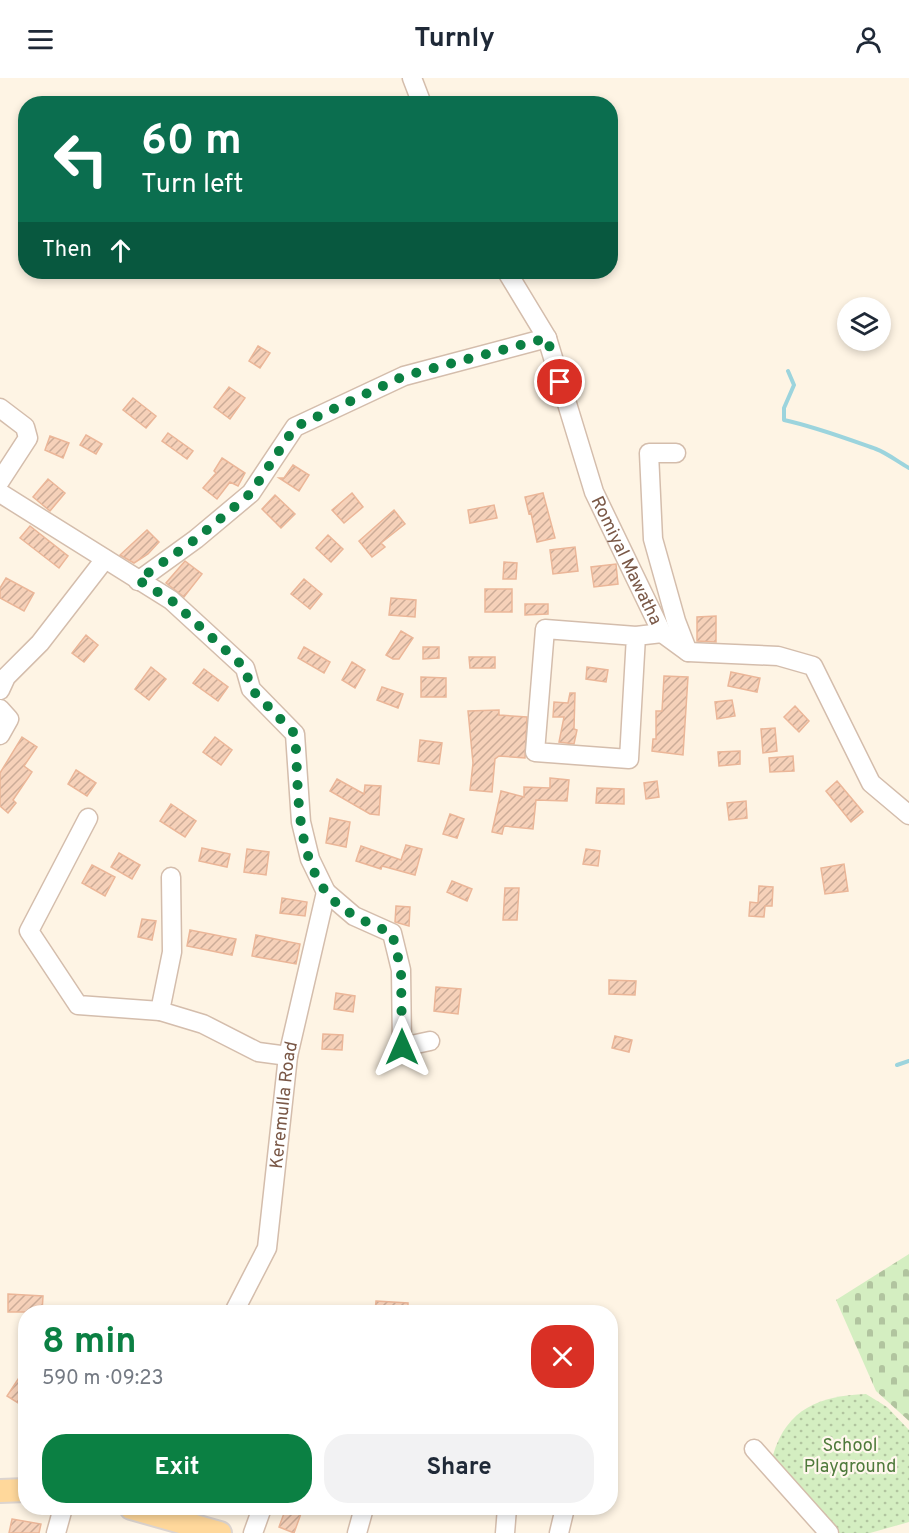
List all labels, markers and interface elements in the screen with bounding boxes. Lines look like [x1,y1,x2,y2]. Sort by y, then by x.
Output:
text: Turnly [414,22,495,56]
icon: menu [24,23,57,56]
icon: person [852,23,885,56]
text: 60 m [141,116,242,169]
icon: left [42,120,120,198]
text: Turn left [141,168,243,202]
icon: ahead [104,234,137,267]
text: Then [42,237,92,264]
map controls [837,297,891,351]
button: layers [837,297,891,351]
pin [534,356,585,407]
icon: arrive [543,365,576,398]
street label: Romiyal Mawatha [585,493,666,629]
position arrow [370,1015,434,1079]
street label: Keremulla Road [266,1039,304,1170]
text: 8 min [42,1320,137,1366]
button: close [531,1325,594,1388]
text: 590 m · 09:23 [42,1366,163,1392]
button: Exit [42,1434,312,1503]
button: Share [324,1434,594,1503]
park label: School Playground [804,1435,896,1479]

